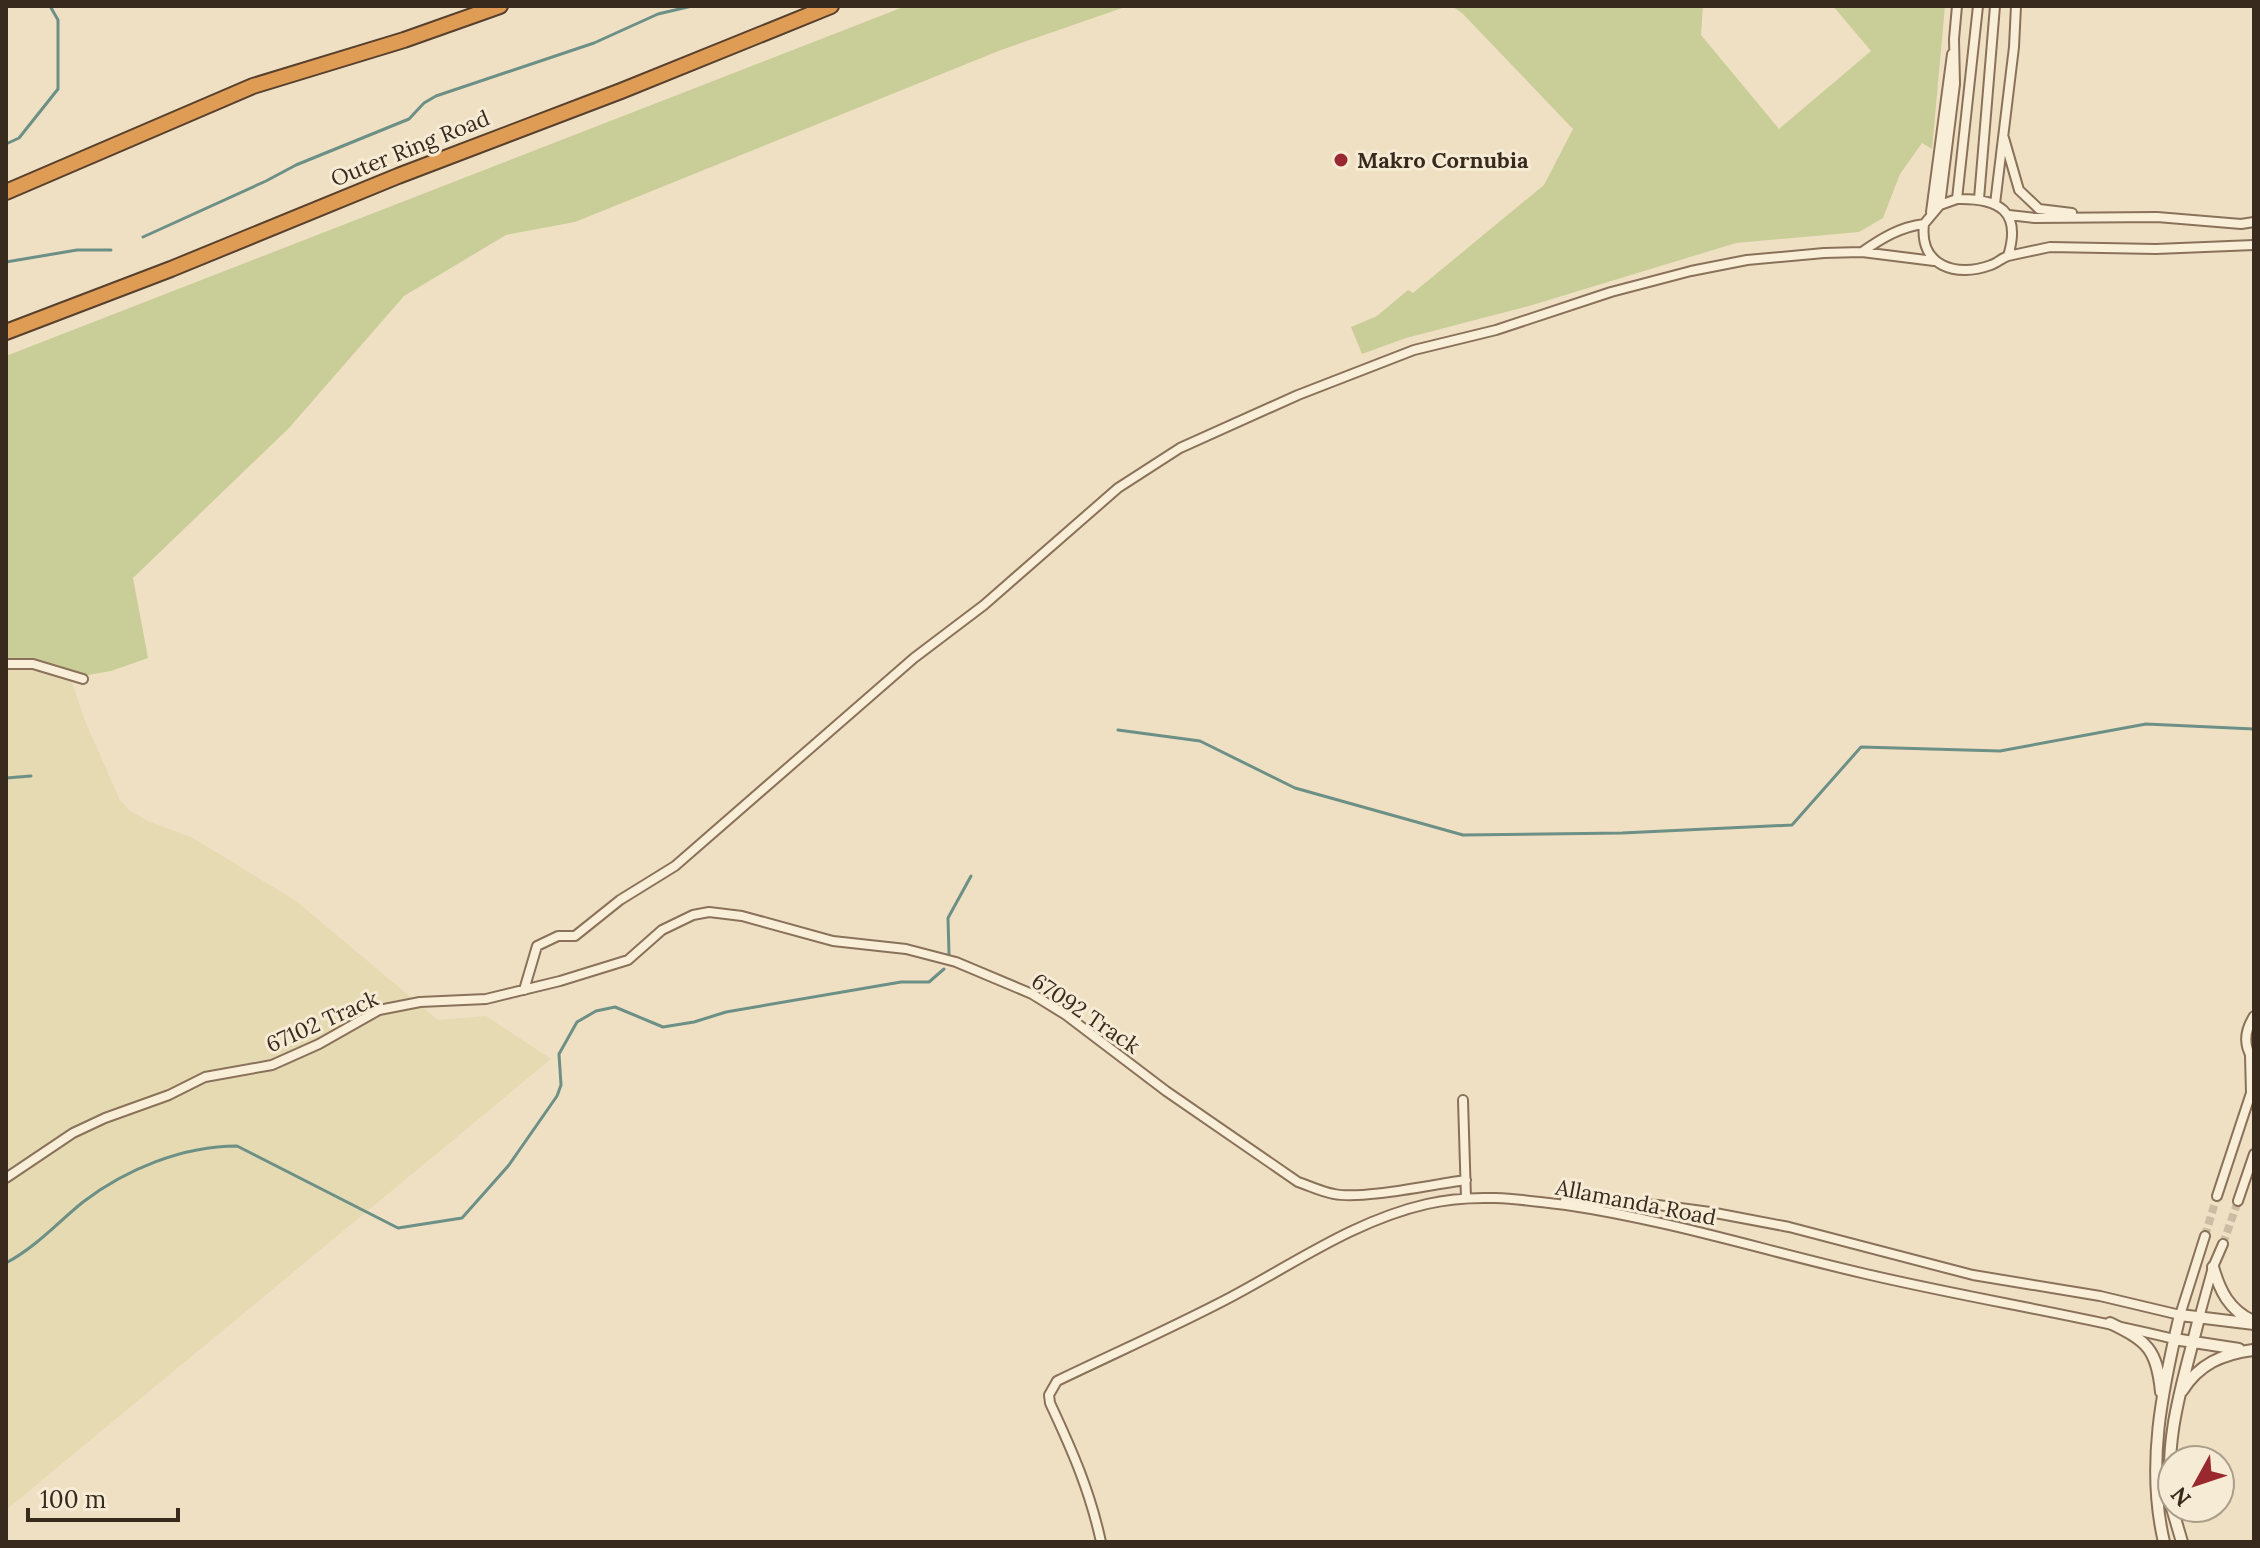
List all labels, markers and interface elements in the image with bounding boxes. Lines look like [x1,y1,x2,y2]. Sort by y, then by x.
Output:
street label: Outer Ring Road [327,103,493,193]
place label: Makro Cornubia [1357,146,1529,174]
marker: Makro Cornubia [1332,151,1350,169]
street label: 67092 Track [1026,967,1146,1060]
street label: 67102 Track [262,984,383,1058]
street label: Allamanda Road [1552,1173,1719,1231]
north arrow [2156,1444,2236,1524]
scale bar [28,1472,178,1522]
text: N [2164,1481,2197,1512]
text: 100 m [40,1484,106,1515]

